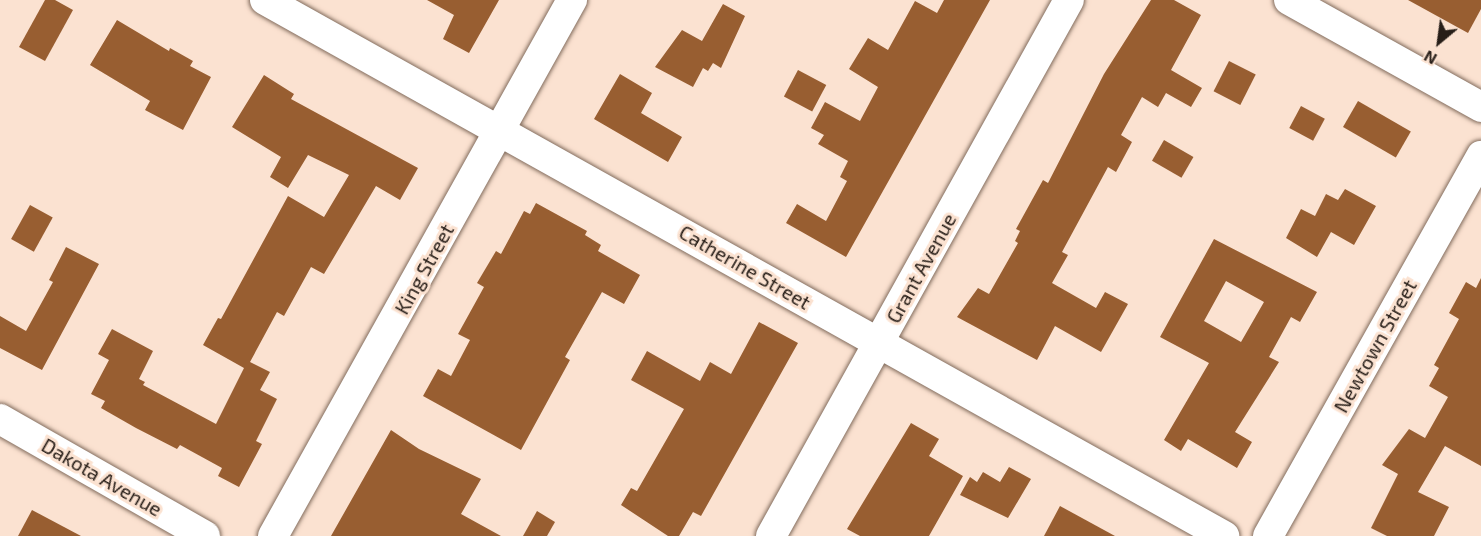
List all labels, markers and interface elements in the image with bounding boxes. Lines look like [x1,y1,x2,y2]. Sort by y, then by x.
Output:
north arrow [1409,12,1469,72]
text: N [1420,47,1440,69]
street label: Grant Avenue [881,209,961,327]
street label: King Street [389,220,459,318]
street label: Catherine Street [675,220,815,314]
street label: Newtown Street [1329,275,1421,417]
street label: Dakota Avenue [37,433,167,521]

